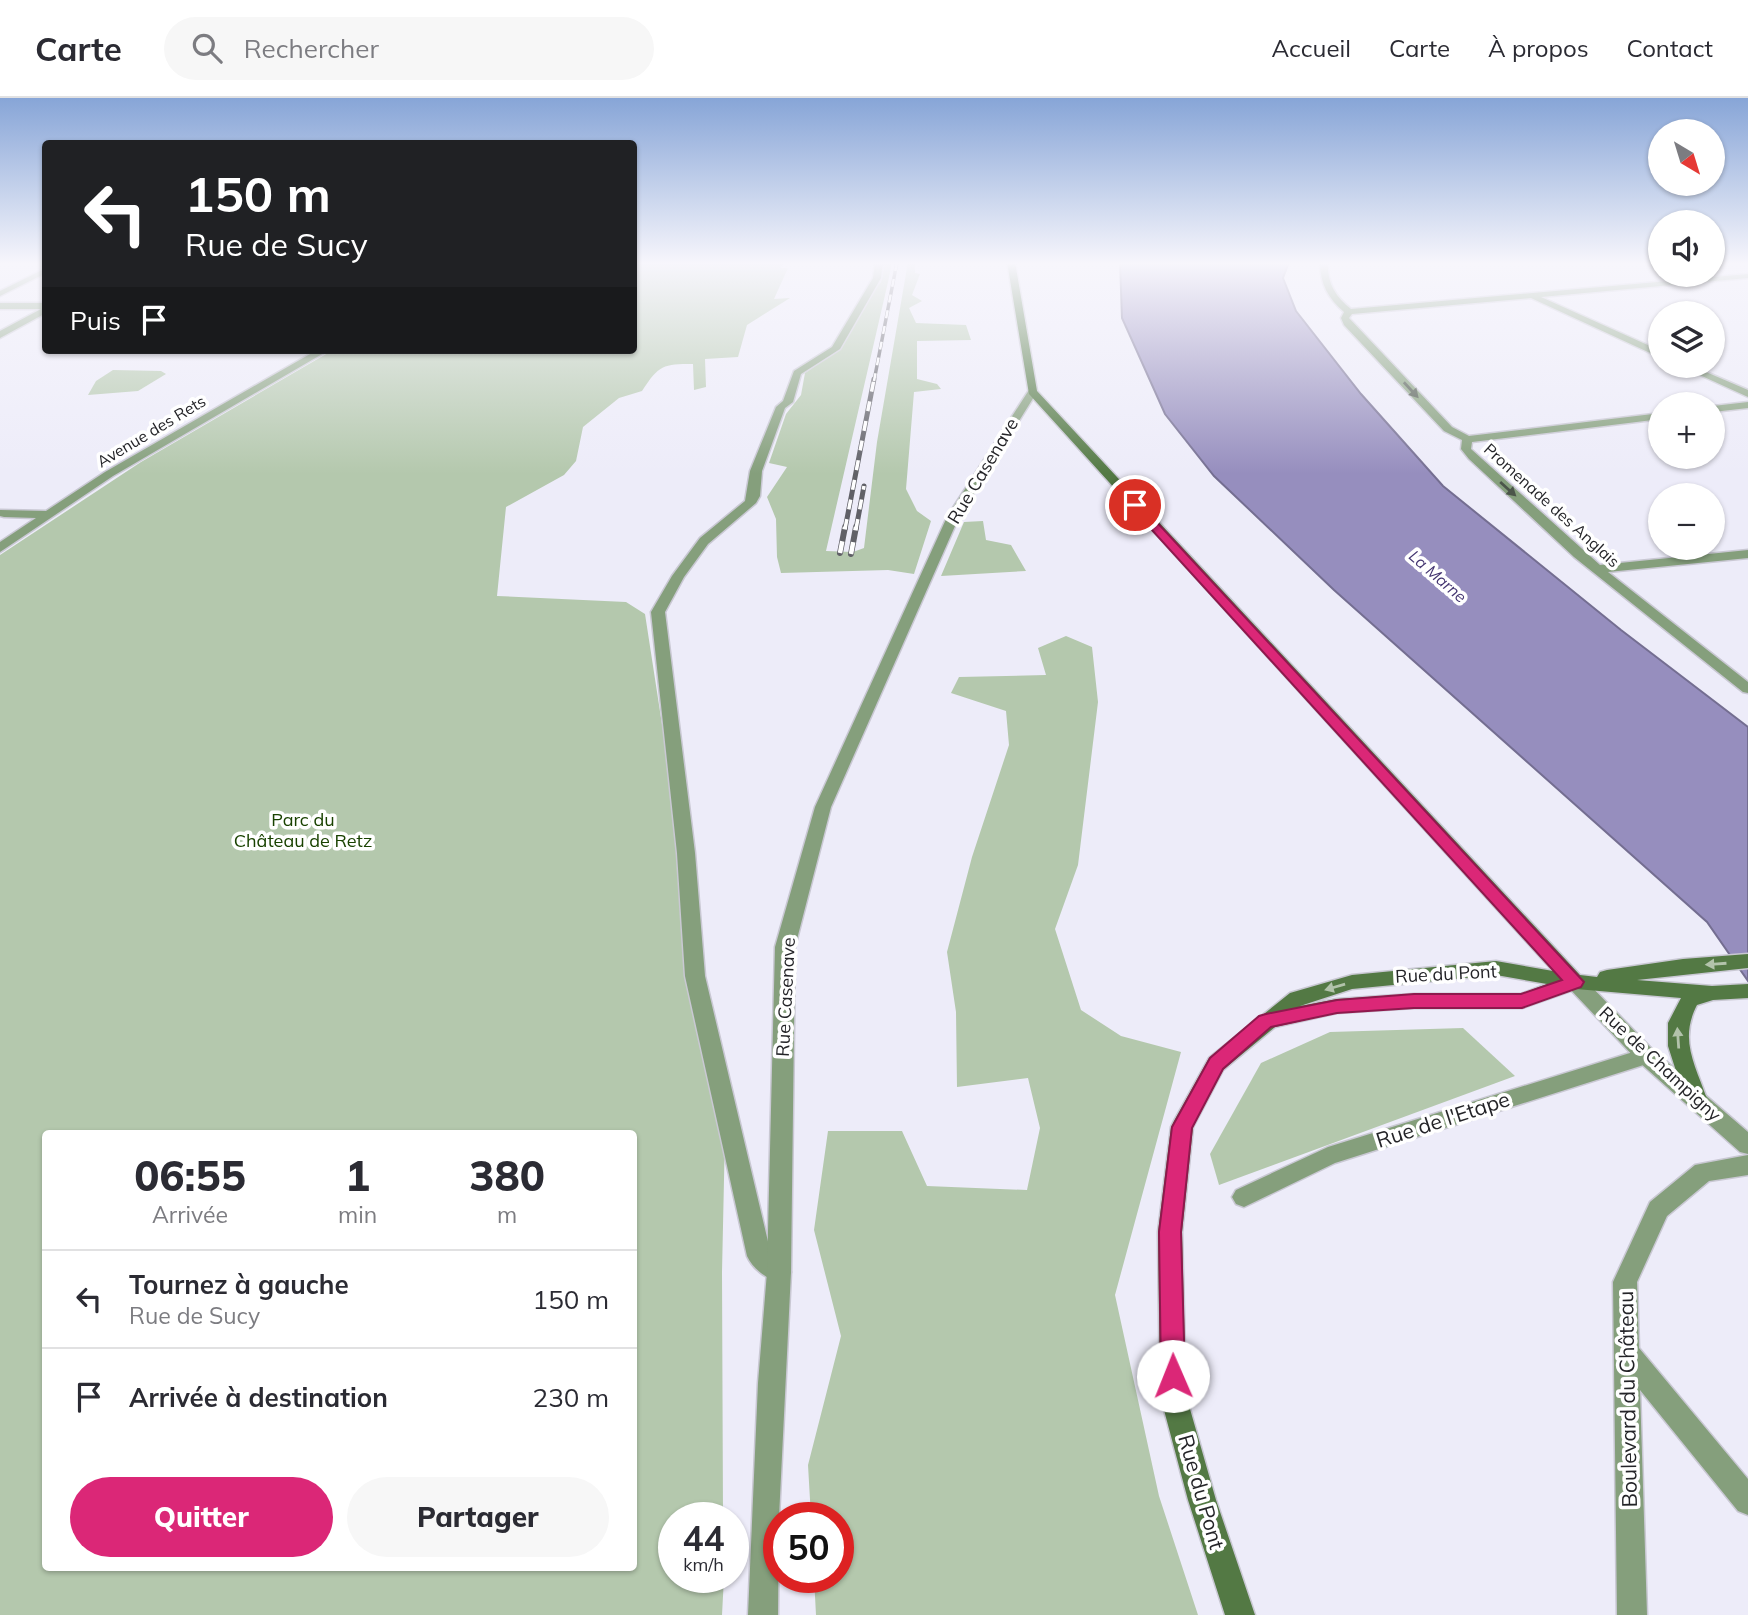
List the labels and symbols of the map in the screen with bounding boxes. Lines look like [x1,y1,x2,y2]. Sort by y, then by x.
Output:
north arrow [1648,119,1726,196]
one-way arrow [1402,381,1418,398]
street label: Avenue des Rets [93,391,209,471]
street label: Rue Casenave [942,414,1023,528]
street label: Promenade des Anglais [1480,439,1624,571]
pin [1105,475,1165,535]
one-way arrow [1499,481,1517,497]
water label: La Marne [1405,546,1471,607]
park label: Parc du Château de Retz [234,808,372,852]
street label: Rue Casenave [771,937,800,1057]
one-way arrow [1704,958,1726,969]
street label: Rue du Pont [1395,959,1497,988]
one-way arrow [1325,982,1346,992]
street label: Rue de Champigny [1595,1001,1726,1126]
one-way arrow [1673,1027,1684,1049]
street label: Rue de l'Etape [1373,1085,1513,1153]
street label: Boulevard du Château [1612,1290,1642,1508]
position arrow [1136,1339,1210,1413]
street label: Rue du Pont [1173,1431,1231,1552]
speed limit sign: 50 [763,1502,854,1593]

